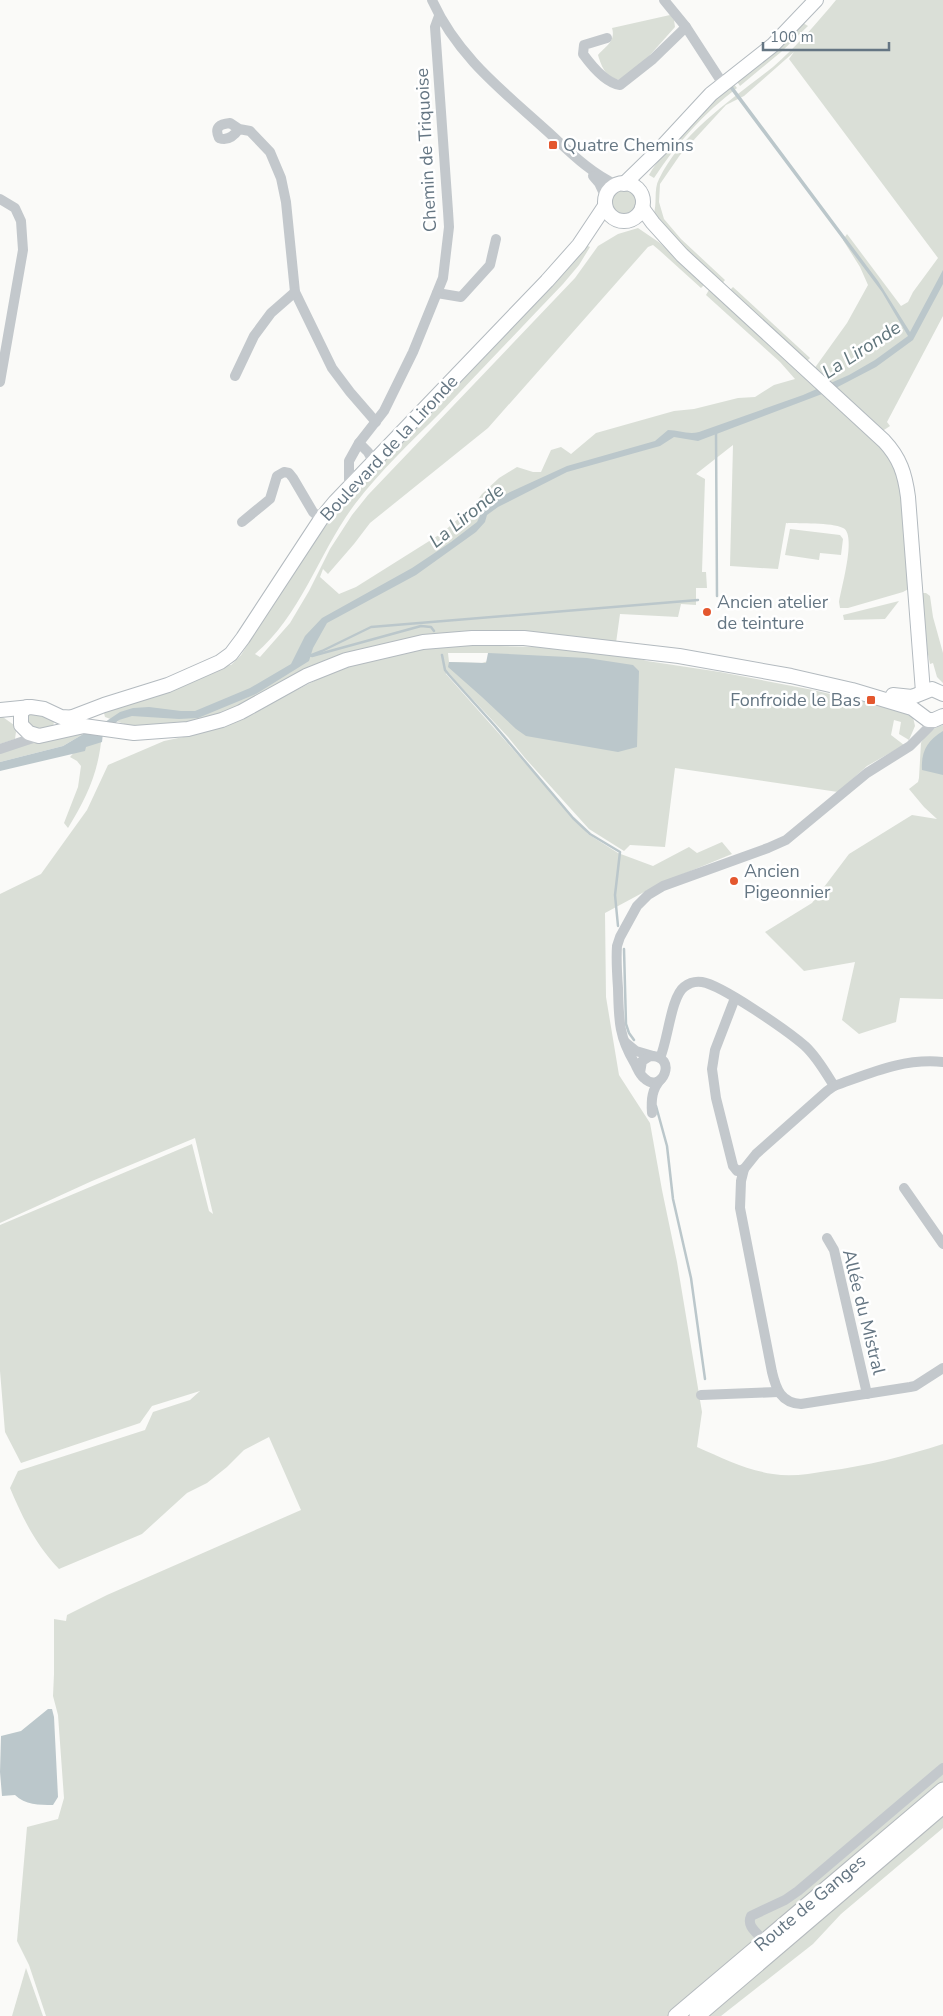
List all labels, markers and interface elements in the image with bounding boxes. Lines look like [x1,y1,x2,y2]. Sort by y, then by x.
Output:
scale bar [763,20,889,52]
text: 100 m [770,27,814,47]
street label: Chemin de Triquoise [410,67,442,233]
place label: Quatre Chemins [563,133,694,157]
marker: Quatre Chemins [547,139,559,151]
water label: La Lironde [817,315,906,385]
street label: Boulevard de la Lironde [315,370,463,526]
water label: La Lironde [424,478,509,554]
place label: Ancien atelier de teinture [717,590,829,635]
marker: Ancien atelier de teinture [701,606,713,618]
place label: Fonfroide le Bas [730,688,861,712]
marker: Fonfroide le Bas [865,694,877,706]
place label: Ancien Pigeonnier [744,859,831,904]
marker: Ancien Pigeonnier [728,875,740,887]
street label: Allée du Mistral [837,1247,891,1378]
street label: Route de Ganges [749,1849,871,1957]

